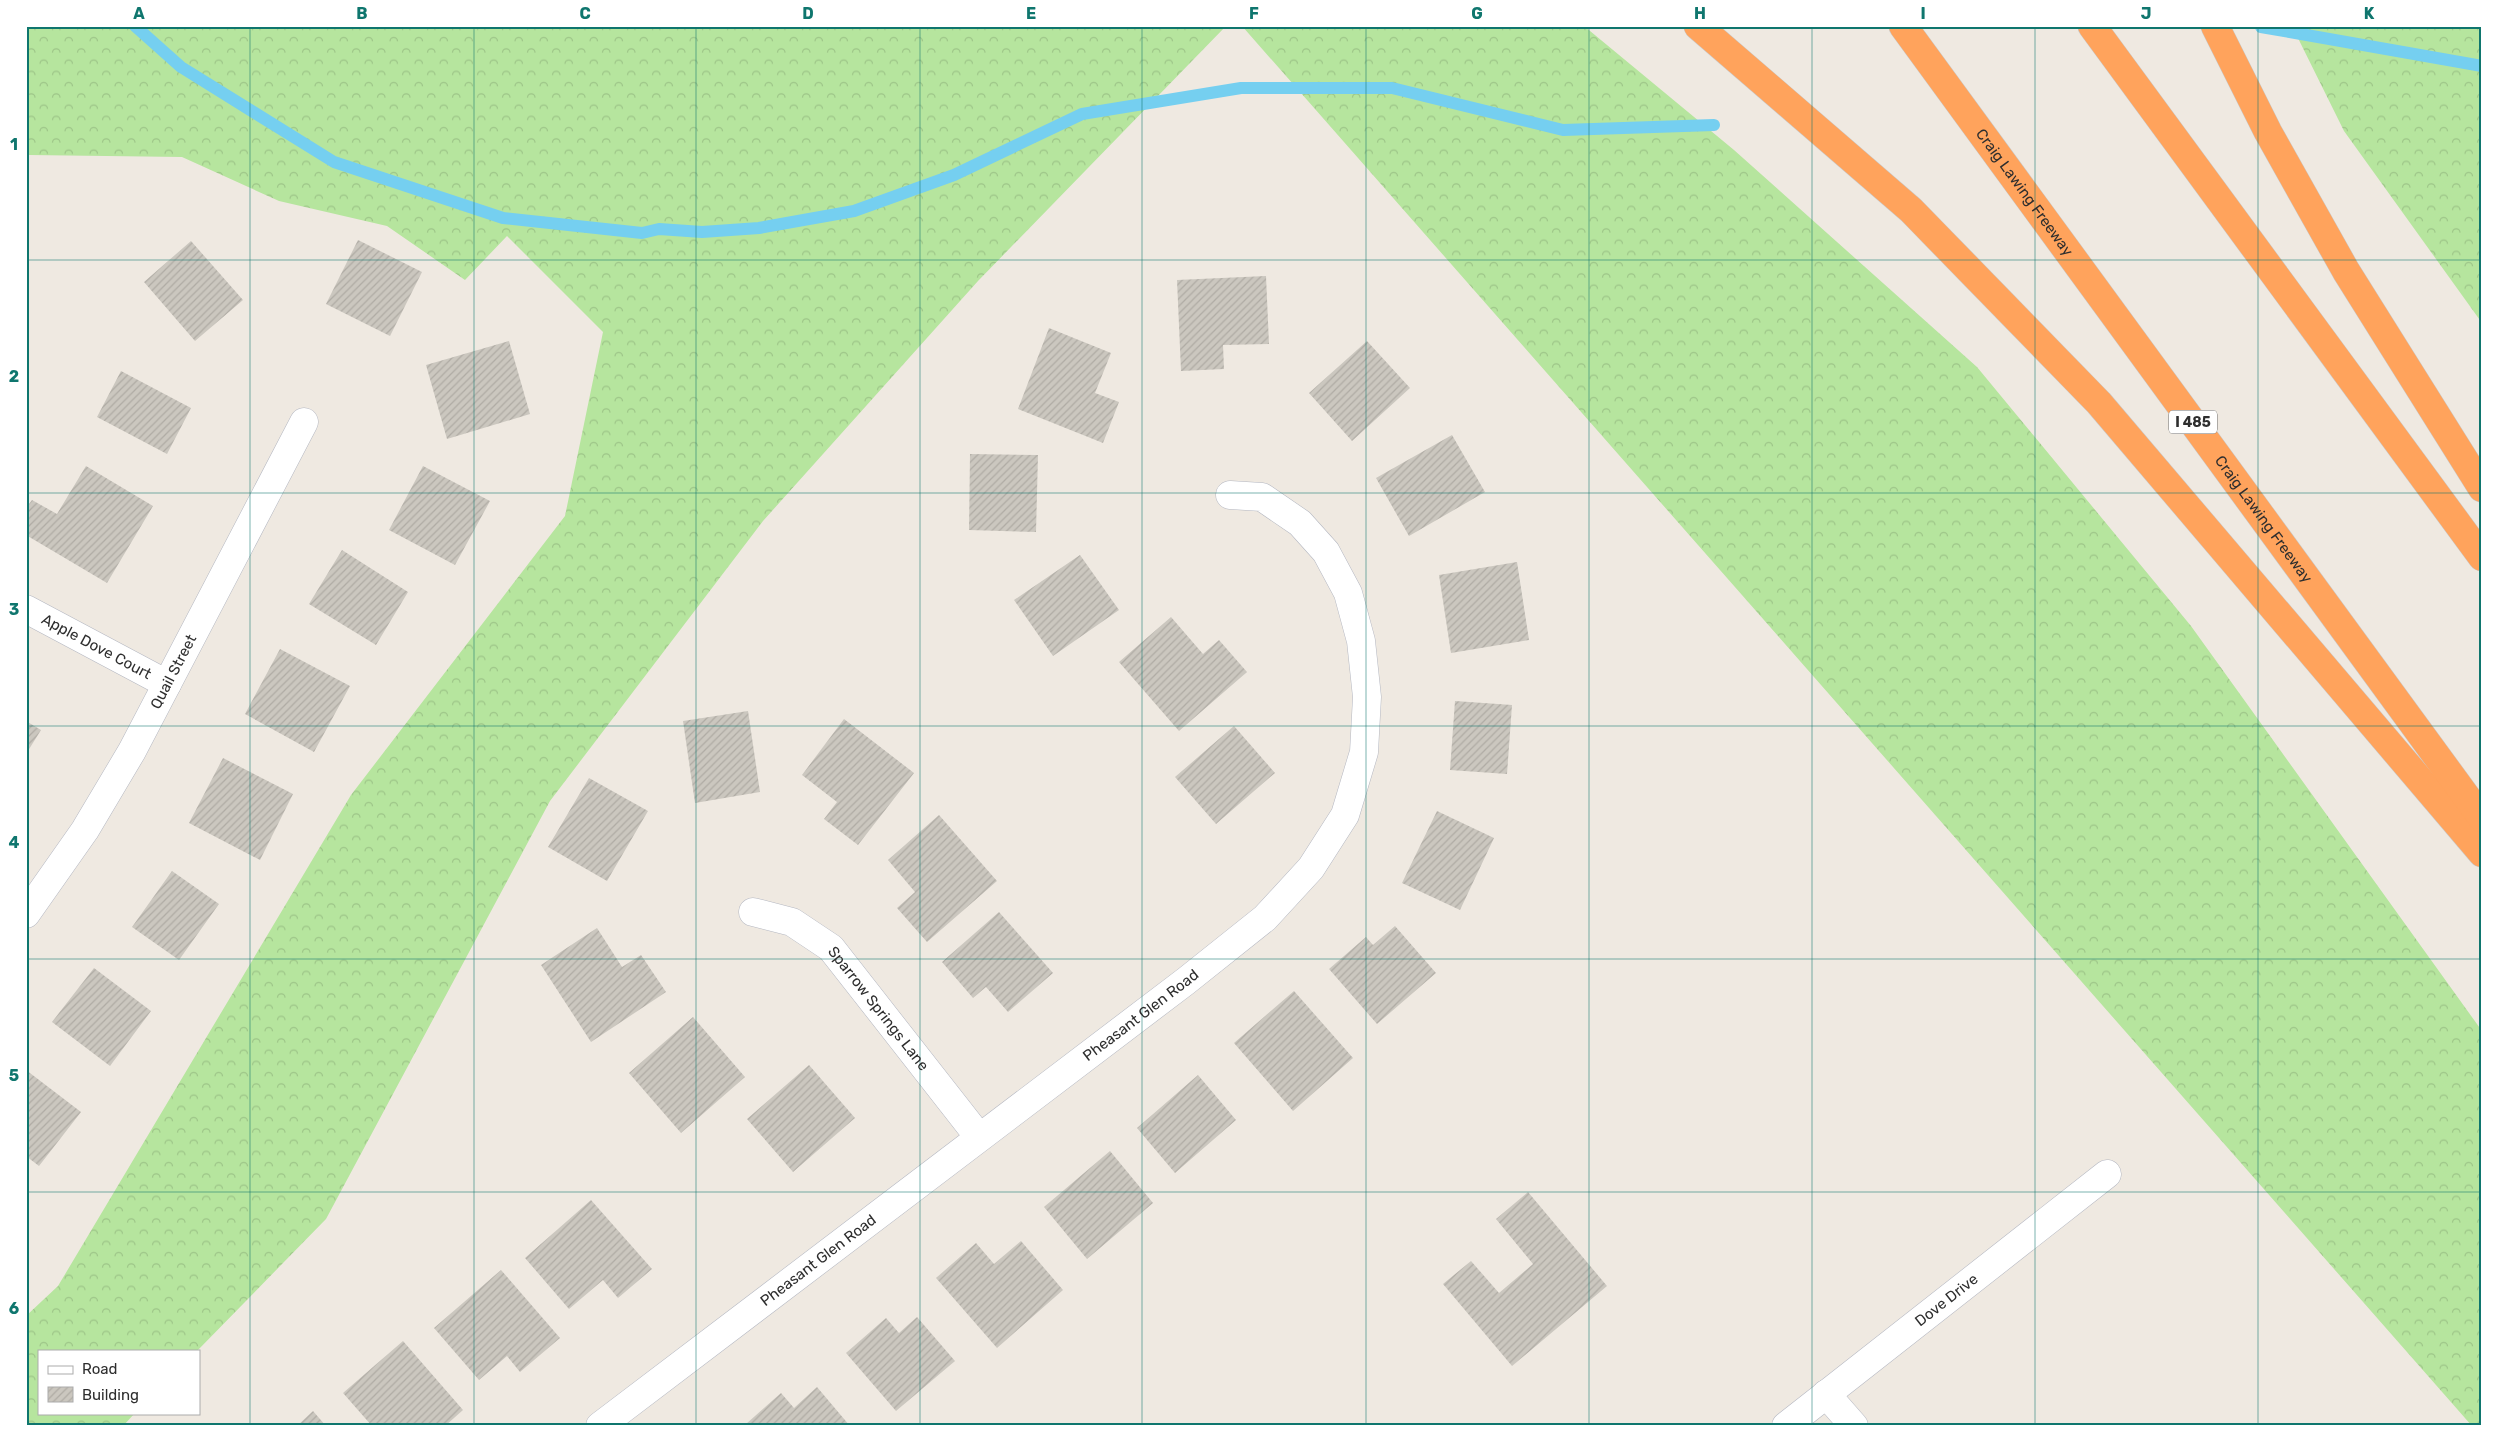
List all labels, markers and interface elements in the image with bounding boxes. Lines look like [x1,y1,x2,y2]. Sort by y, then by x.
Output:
text: A [133,4,145,23]
text: B [356,4,368,23]
text: C [579,4,591,23]
text: D [802,4,814,23]
text: E [1026,4,1036,23]
text: F [1249,4,1259,23]
text: G [1471,4,1483,23]
text: H [1694,4,1706,23]
text: I [1920,4,1926,23]
text: J [2141,4,2151,23]
text: K [2364,4,2375,23]
street label: Craig Lawing Freeway [1972,125,2077,259]
text: 1 [10,135,18,154]
text: 2 [9,367,19,386]
road number: I 485 [2169,411,2217,434]
street label: Craig Lawing Freeway [2211,452,2316,586]
text: 3 [9,600,19,619]
street label: Apple Dove Court [39,610,155,683]
street label: Quail Street [146,631,200,712]
text: 4 [9,833,20,852]
street label: Sparrow Springs Lane [824,943,933,1074]
street label: Pheasant Glen Road [1079,966,1202,1065]
text: 5 [9,1066,19,1085]
street label: Pheasant Glen Road [757,1211,880,1310]
street label: Dove Drive [1911,1270,1982,1330]
text: 6 [9,1299,19,1318]
legend [38,1350,200,1414]
text: Road [82,1360,118,1378]
text: Building [82,1386,139,1404]

